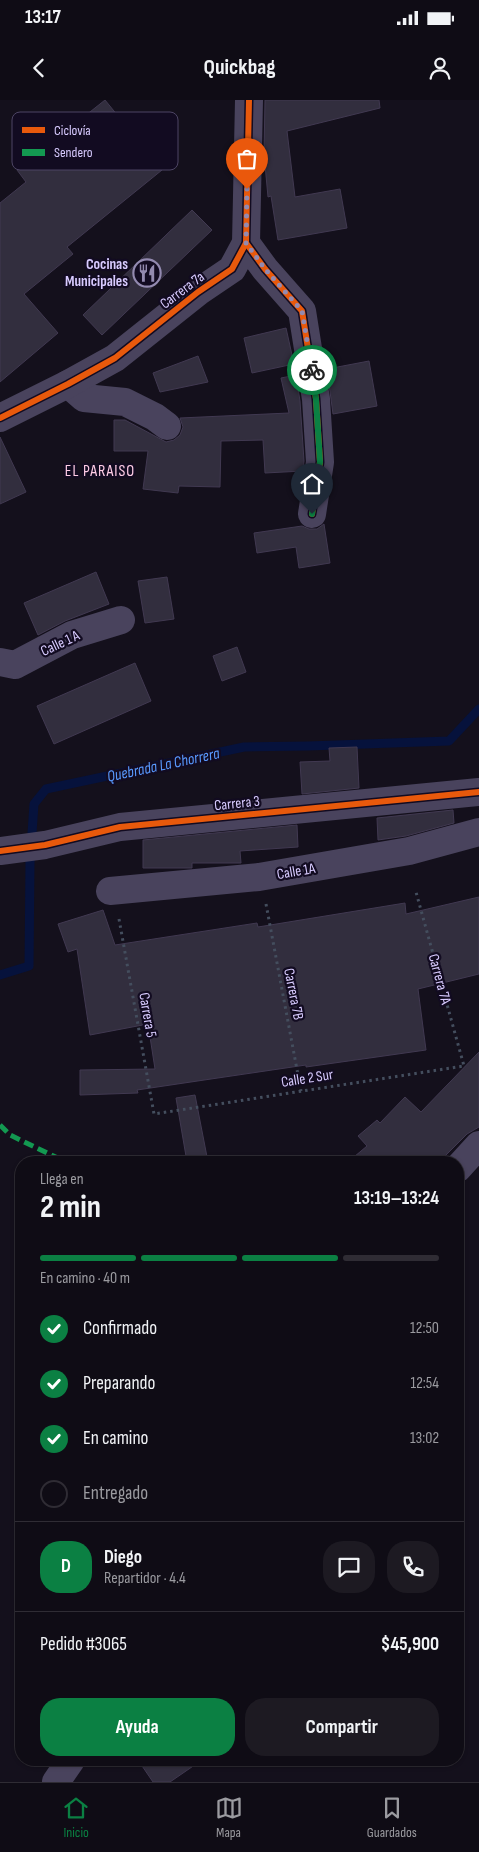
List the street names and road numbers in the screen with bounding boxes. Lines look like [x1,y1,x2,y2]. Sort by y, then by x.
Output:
street label: Carrera 7a [156,267,209,313]
street label: Calle 1 A [38,626,83,661]
street label: Carrera 3 [213,792,261,815]
street label: Calle 1A [275,859,317,884]
street label: Carrera 7A [424,952,456,1007]
street label: Carrera 7B [279,967,308,1022]
street label: Carrera 5 [134,991,161,1039]
street label: Calle 2 Sur [280,1065,335,1092]

